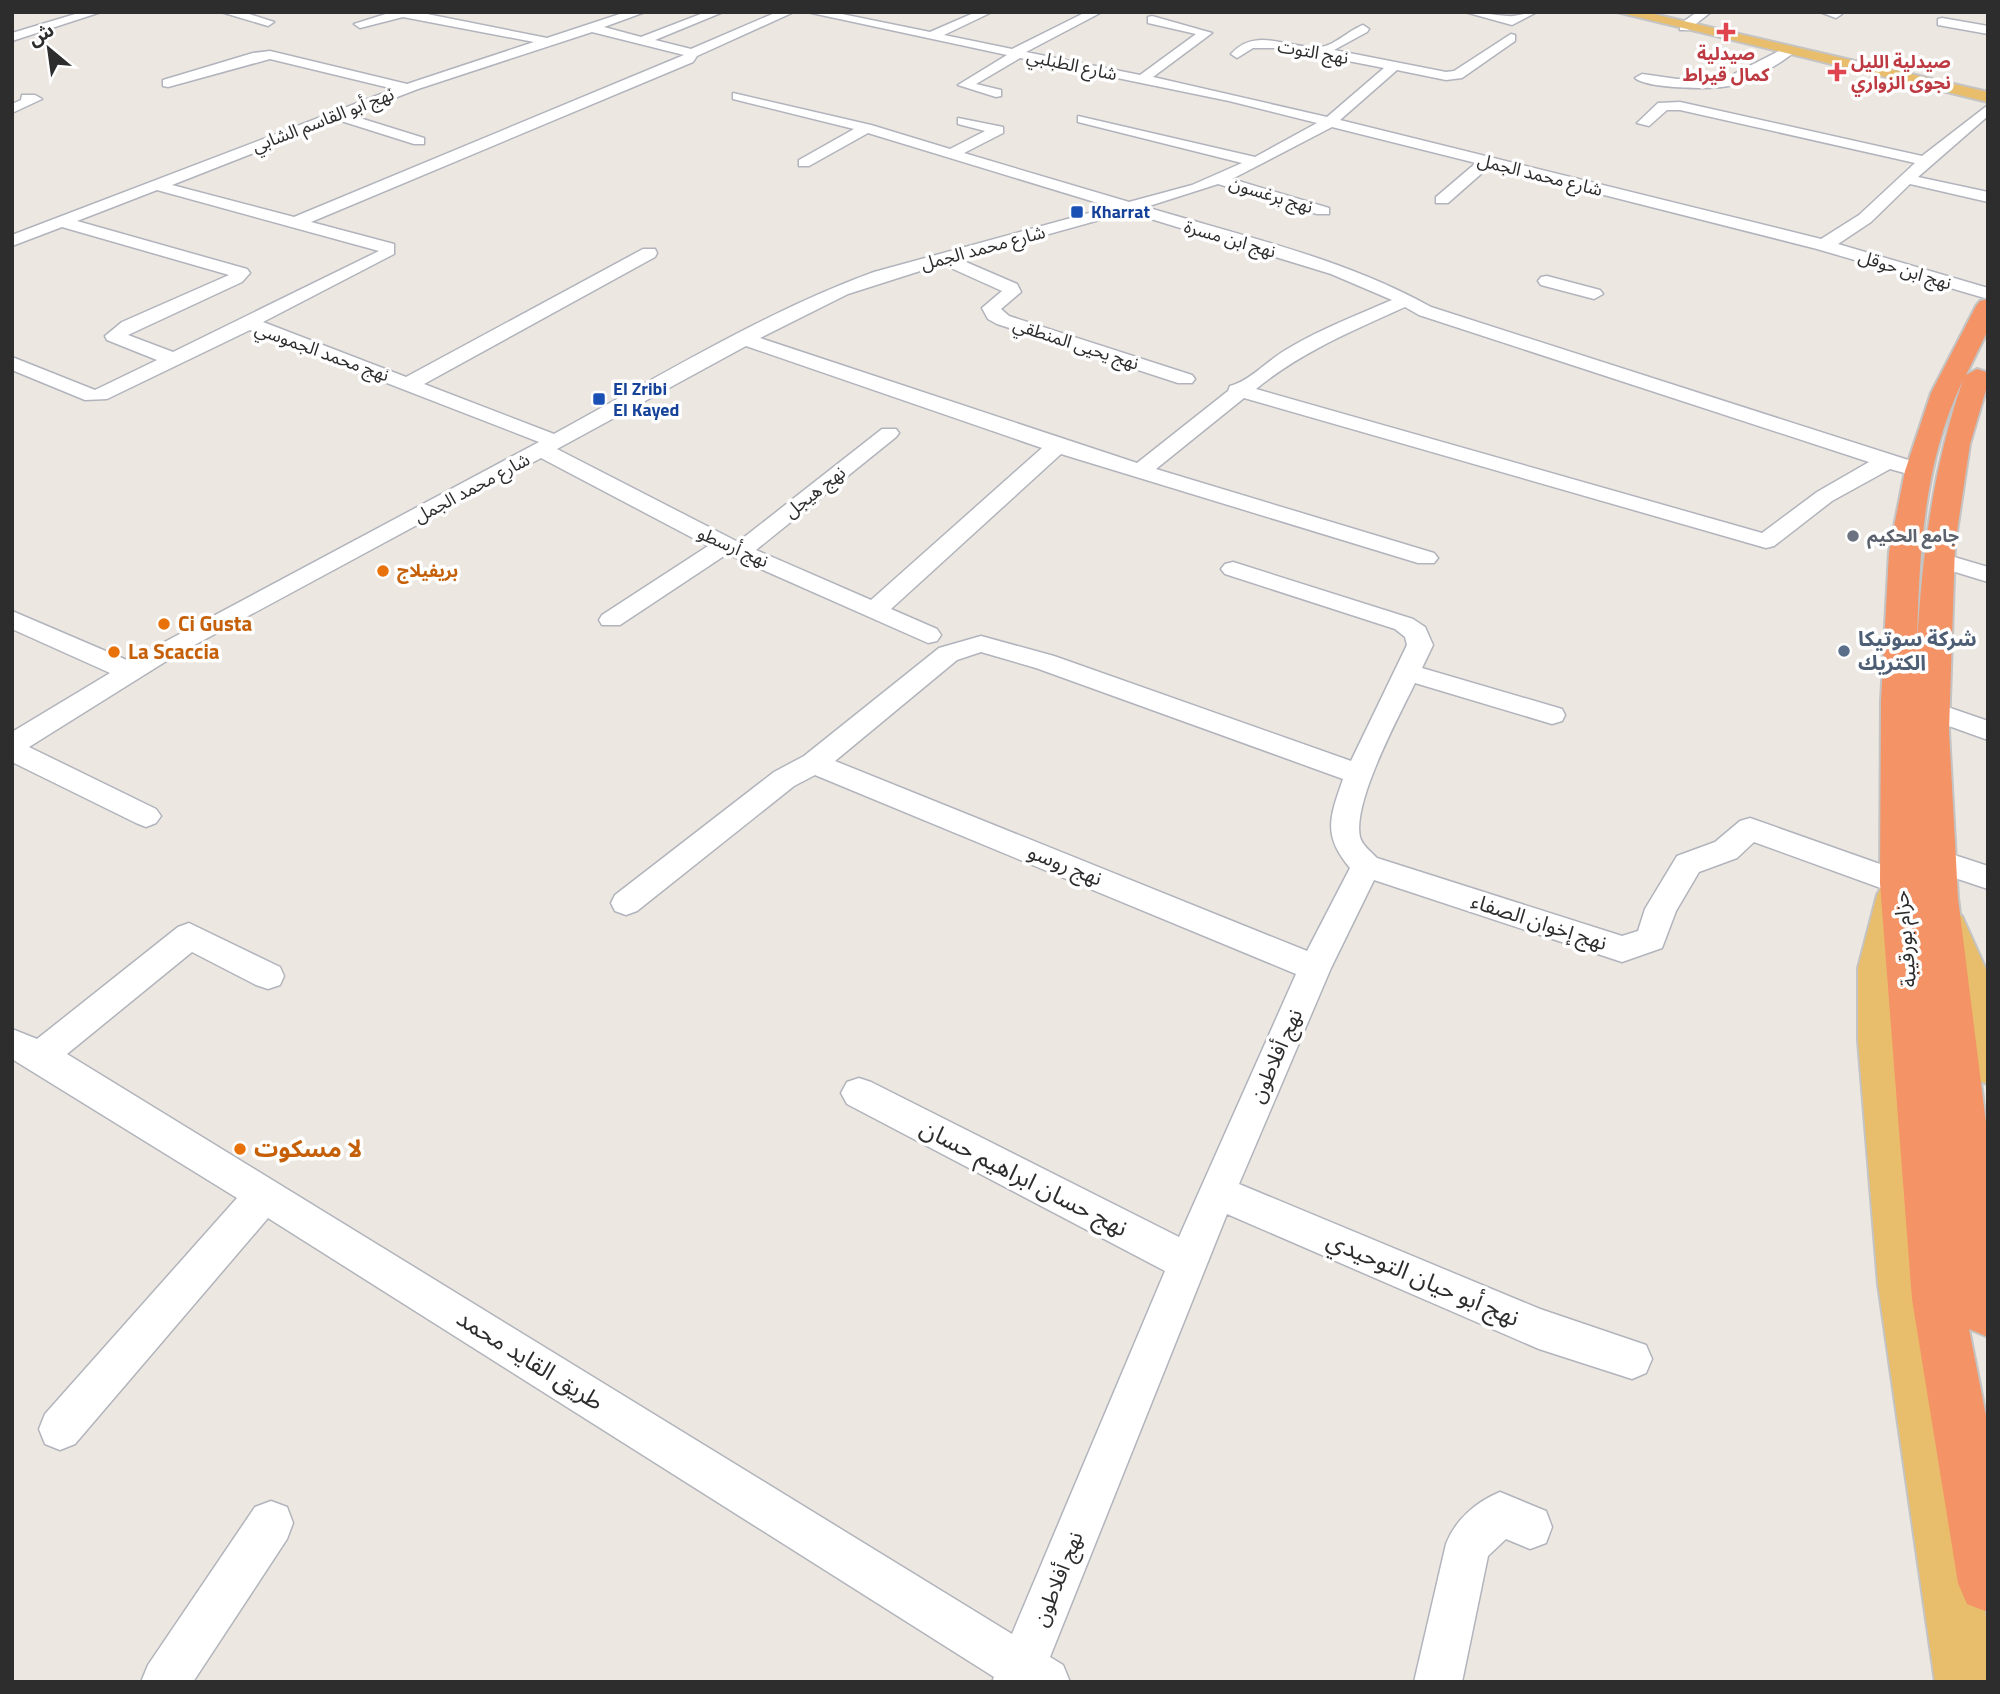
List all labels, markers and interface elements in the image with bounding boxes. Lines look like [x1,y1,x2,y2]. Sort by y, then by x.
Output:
north arrow [14,14,84,84]
text: ش [22,15,59,53]
marker: صيدلية كمال قيراط [1718,24,1734,40]
street label: نهج التوت [1275,32,1351,71]
place label: صيدلية كمال قيراط [1683,40,1770,88]
street label: شارع الطبلبي [1024,42,1120,88]
place label: صيدلية الليل نجوى الزواري [1851,48,1951,97]
marker: صيدلية الليل نجوى الزواري [1829,64,1845,80]
street label: نهج أبو القاسم الشابي [248,80,398,159]
street label: شارع محمد الجمل [1475,146,1605,204]
street label: نهج برغسون [1226,169,1316,220]
place label: Kharrat [1091,198,1150,225]
marker: Kharrat [1069,204,1085,220]
street label: نهج ابن مسرة [1181,213,1279,264]
street label: شارع محمد الجمل [918,218,1048,278]
street label: نهج ابن حوقل [1855,243,1955,296]
street label: نهج يحيى المنطقي [1010,310,1143,377]
street label: نهج محمد الجموسي [251,315,393,389]
place label: El Zribi El Kayed [613,375,679,423]
marker: El Zribi El Kayed [591,391,607,407]
street label: شارع محمد الجمل [409,446,535,530]
street label: نهج هيجل [778,459,851,524]
street label: نهج أرسطو [693,519,773,574]
place label: جامع الحكيم [1867,522,1959,549]
marker: جامع الحكيم [1845,528,1861,544]
place label: بريفيلاج [397,557,458,584]
marker: بريفيلاج [375,563,391,579]
place label: Ci Gusta [178,607,252,639]
marker: Ci Gusta [156,616,172,632]
place label: شركة سوتيكا الكتريك [1858,622,1977,678]
place label: La Scaccia [128,635,220,667]
marker: شركة سوتيكا الكتريك [1836,643,1852,659]
marker: La Scaccia [106,644,122,660]
street label: نهج روسو [1023,835,1108,894]
street label: نهج إخوان الصفاء [1467,884,1611,958]
street label: حزام بورقيبة [1884,889,1925,989]
street label: نهج أفلاطون [1240,1003,1310,1108]
street label: نهج حسان ابراهيم حسان [914,1109,1135,1245]
place label: لا مسكوت [254,1130,362,1166]
marker: لا مسكوت [232,1141,248,1157]
street label: نهج أبو حيان التوحيدي [1321,1221,1525,1336]
street label: طريق القايد محمد [450,1300,611,1419]
street label: نهج أفلاطون [1024,1526,1091,1631]

